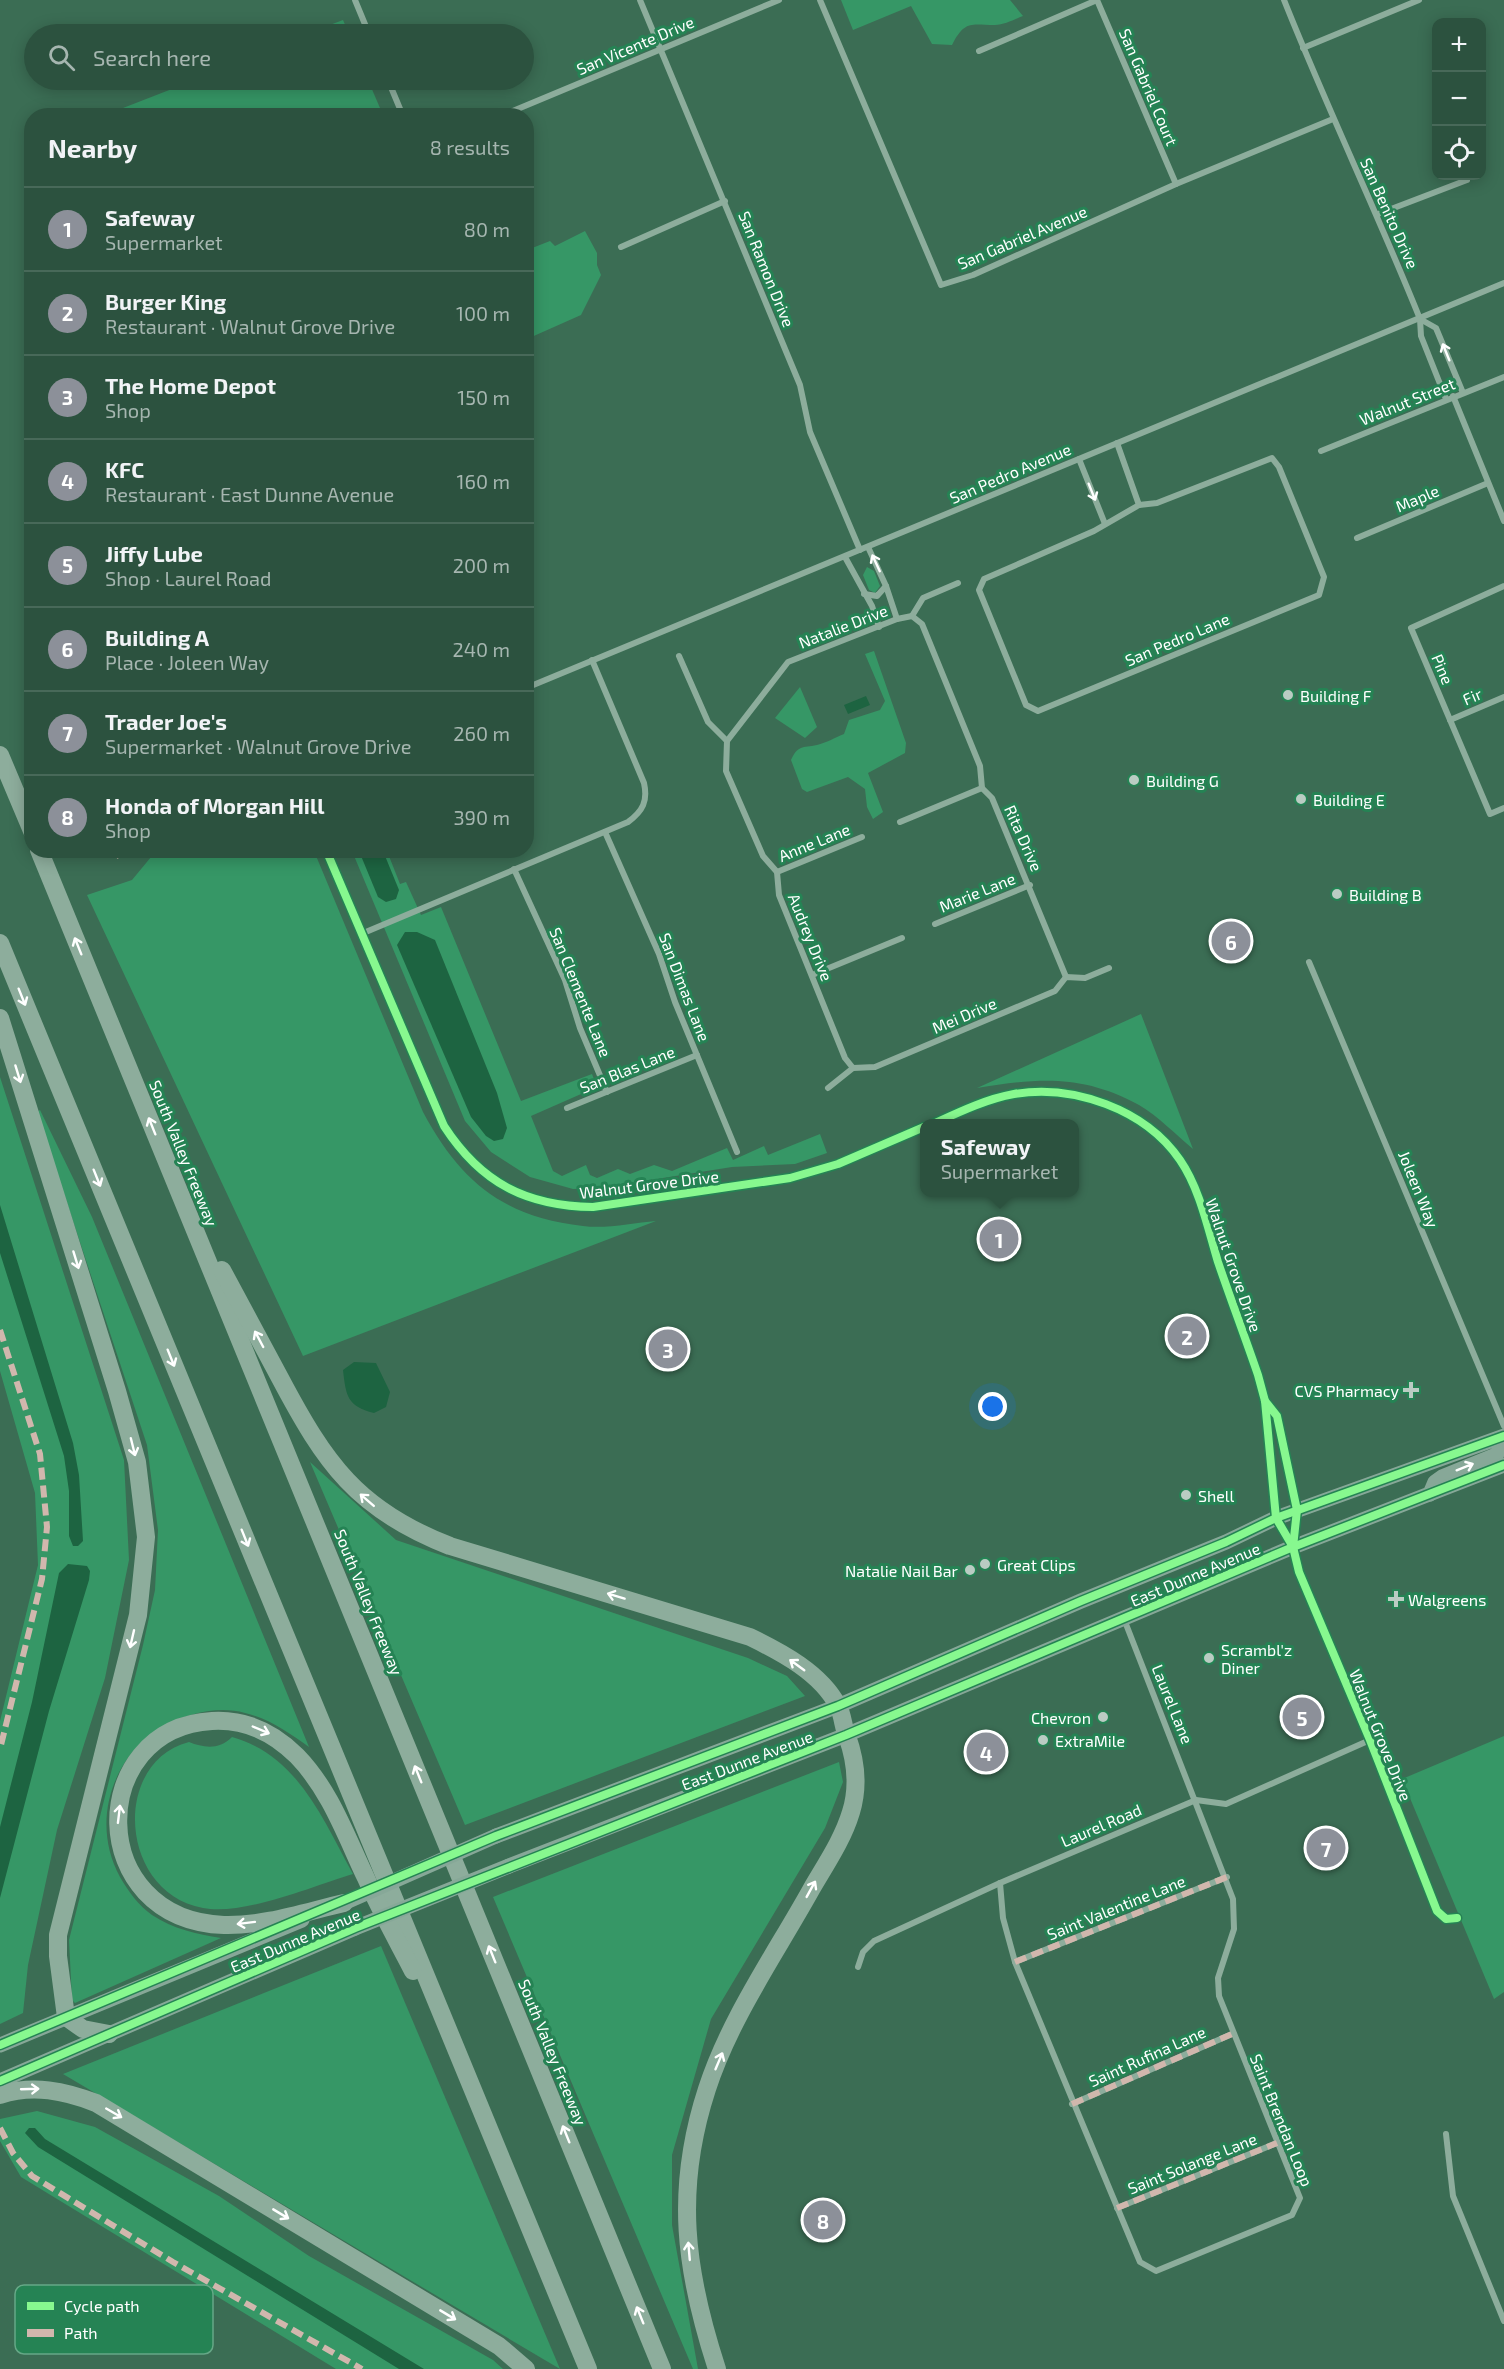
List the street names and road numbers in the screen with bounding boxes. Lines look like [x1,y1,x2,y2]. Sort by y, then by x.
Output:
street label: San Vicente Drive [573,12,697,78]
street label: San Gabriel Court [1116,26,1182,148]
street label: San Benito Drive [1357,155,1423,271]
street label: San Gabriel Avenue [954,201,1090,273]
street label: San Ramon Drive [735,208,799,330]
street label: Walnut Street [1357,373,1457,429]
street label: San Pedro Avenue [947,439,1073,507]
street label: Maple [1392,480,1442,516]
street label: Natalie Drive [796,600,890,652]
street label: San Pedro Lane [1122,608,1232,670]
street label: Pine [1428,651,1458,687]
street label: Fir [1460,683,1485,708]
street label: Rita Drive [1001,802,1047,874]
street label: Anne Lane [775,819,853,865]
street label: Marie Lane [936,868,1018,916]
street label: Audrey Drive [785,890,837,984]
street label: San Clemente Lane [546,924,616,1060]
street label: San Dimas Lane [656,930,714,1044]
street label: Mei Drive [929,993,999,1037]
street label: San Blas Lane [577,1041,677,1097]
street label: South Valley Freeway [146,1077,222,1229]
street label: Joleen Way [1395,1148,1443,1231]
street label: Walnut Grove Drive [578,1166,720,1202]
street label: Walnut Grove Drive [1202,1196,1266,1334]
street label: South Valley Freeway [331,1526,407,1678]
street label: East Dunne Avenue [1127,1538,1263,1610]
street label: Laurel Lane [1149,1662,1197,1746]
street label: Walnut Grove Drive [1346,1666,1416,1804]
street label: East Dunne Avenue [679,1726,815,1794]
street label: Laurel Road [1058,1800,1144,1850]
street label: Saint Valentine Lane [1044,1871,1188,1943]
street label: East Dunne Avenue [227,1904,363,1976]
street label: South Valley Freeway [515,1976,591,2128]
street label: Saint Rufina Lane [1086,2022,1208,2090]
street label: Saint Brendan Loop [1247,2051,1317,2189]
street label: Saint Solange Lane [1125,2128,1259,2198]

